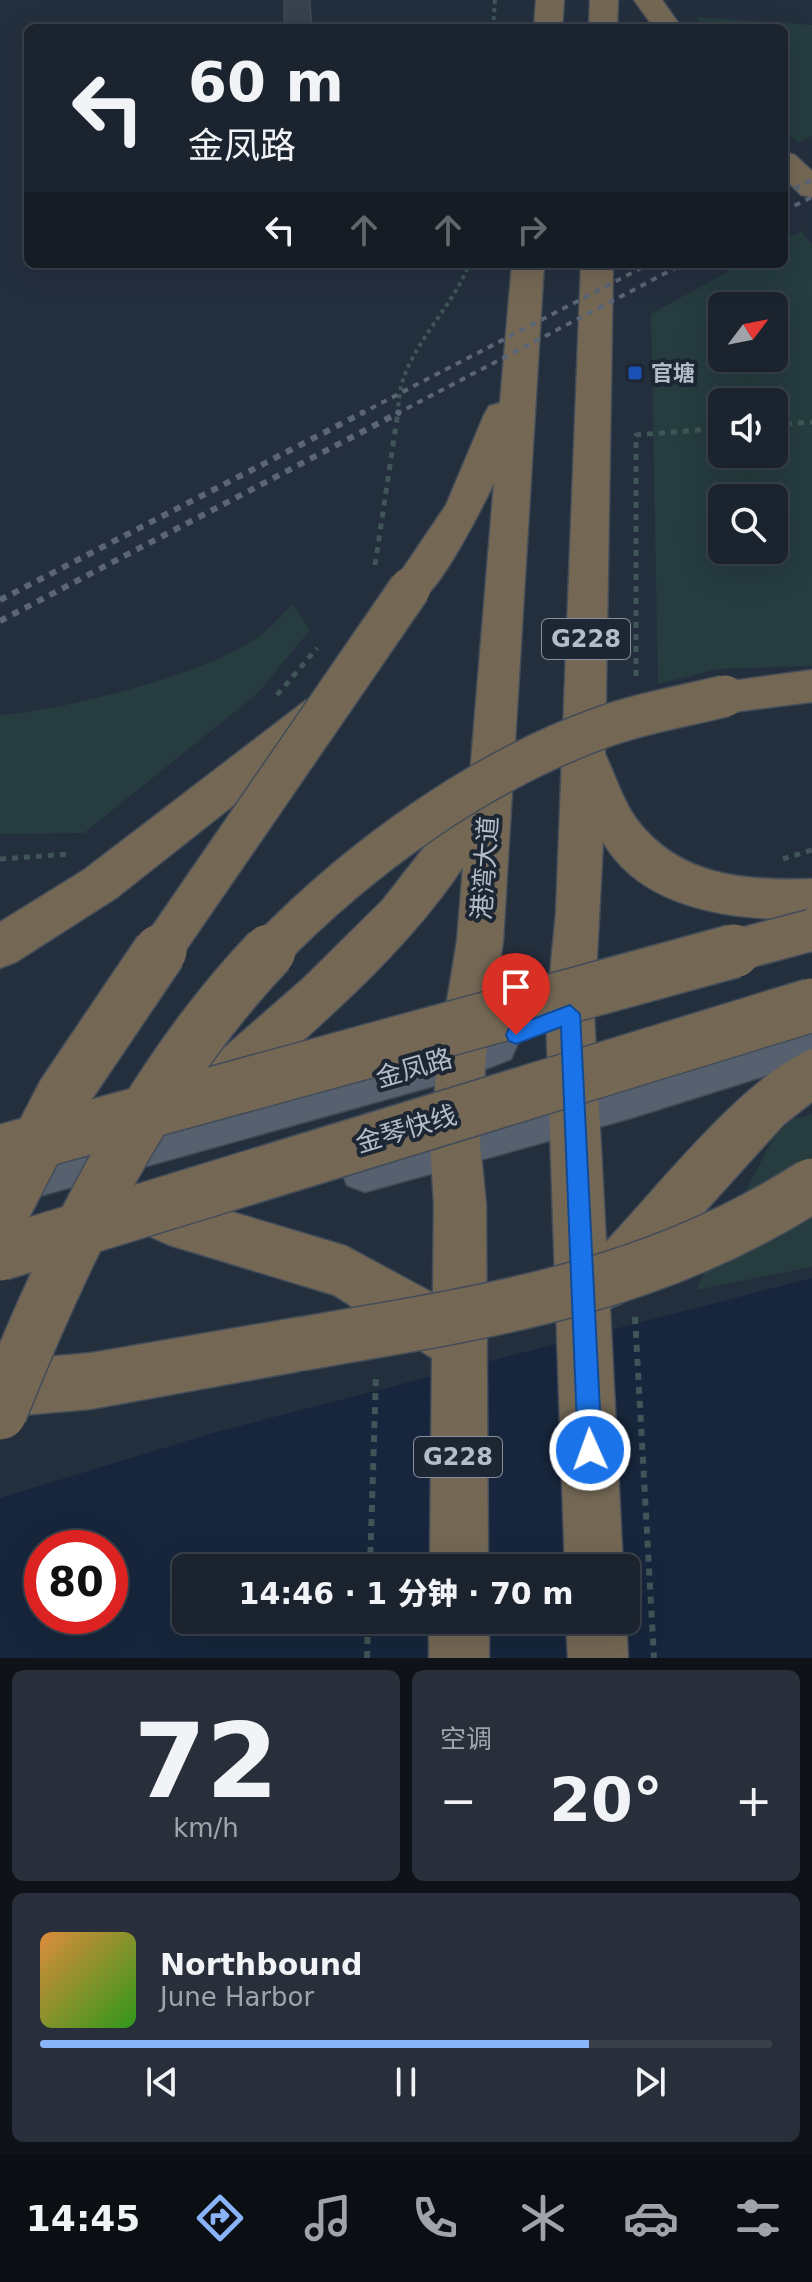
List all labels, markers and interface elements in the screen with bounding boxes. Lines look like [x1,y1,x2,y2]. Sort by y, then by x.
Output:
text: 60 m [188,49,344,114]
icon: left [56,56,160,160]
text: 金凤路 [188,125,296,166]
icon: left [258,208,302,252]
icon: ahead [342,208,386,252]
icon: ahead [426,208,470,252]
icon: right [510,208,554,252]
north arrow [708,292,788,372]
map controls [708,292,788,564]
place label: 官塘 [651,361,695,386]
marker: 官塘 [626,364,644,382]
button: sound [708,388,788,468]
button: search [708,484,788,564]
road number: G228 [542,619,630,659]
street label: 港湾大道 [466,815,504,921]
pin [482,953,550,1035]
icon: arrive [494,965,538,1009]
street label: 金凤路 [372,1043,456,1093]
street label: 金琴快线 [352,1099,460,1159]
position arrow [548,1408,632,1492]
road number: G228 [414,1437,502,1477]
speed limit sign: 80 [24,1530,128,1634]
text: 14:46 · 1 分钟 · 70 m [239,1576,573,1611]
text: 72 [134,1700,278,1822]
text: 空调 [440,1724,492,1754]
text: 20° [549,1765,663,1835]
text: − [440,1775,477,1826]
text: + [735,1775,772,1826]
text: km/h [173,1813,239,1843]
text: Northbound [160,1947,363,1982]
text: June Harbor [160,1982,314,2012]
icon: previous [140,2060,184,2104]
icon: pause [384,2060,428,2104]
icon: next [628,2060,672,2104]
icon: directions [192,2190,248,2246]
icon: music [300,2190,356,2246]
icon: phone [407,2190,463,2246]
icon: climate [515,2190,571,2246]
icon: car [623,2190,679,2246]
icon: filters [730,2190,786,2246]
text: 14:45 [26,2198,140,2239]

